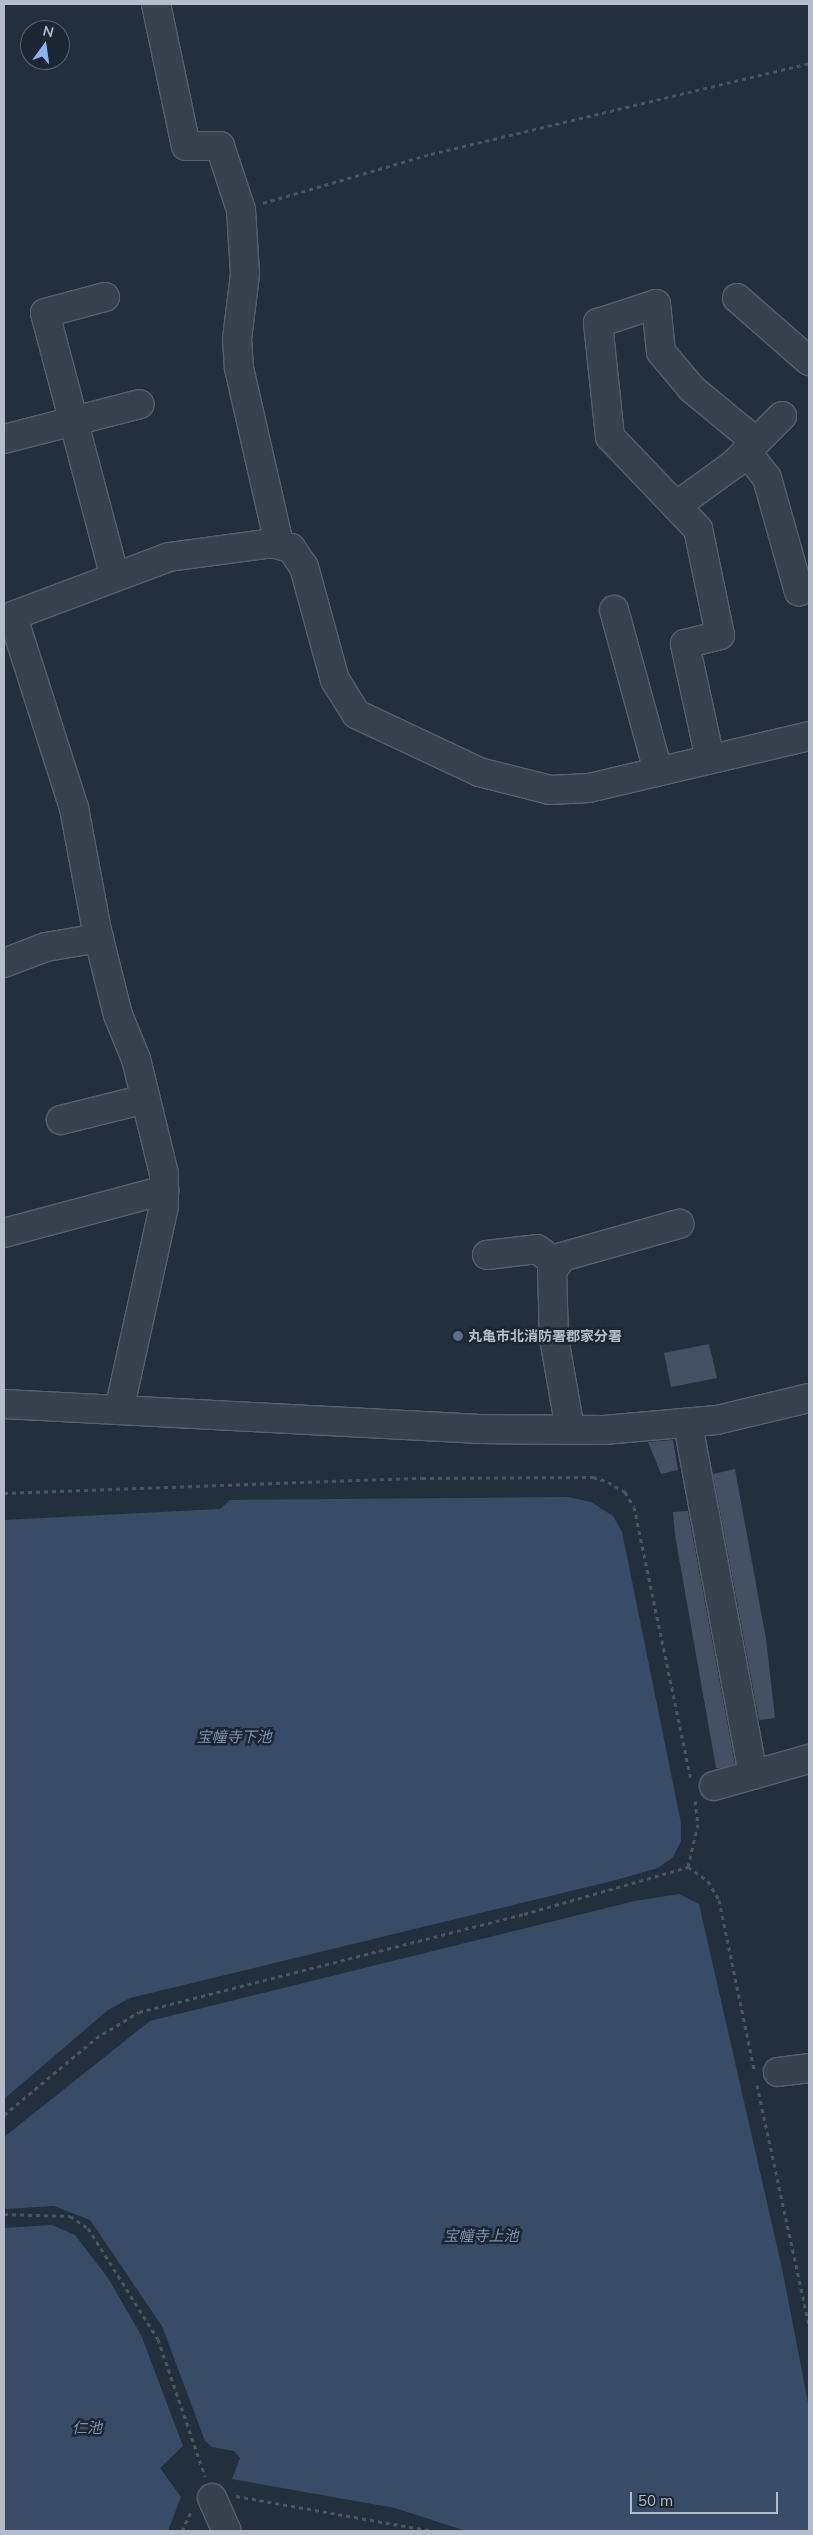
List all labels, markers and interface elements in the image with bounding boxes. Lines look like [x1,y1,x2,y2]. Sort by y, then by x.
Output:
north arrow [20,20,70,70]
text: N [41,21,56,41]
place label: 丸亀市北消防署郡家分署 [468,1328,622,1344]
marker: 丸亀市北消防署郡家分署 [452,1330,464,1342]
water label: 宝幢寺下池 [197,1728,271,1746]
water label: 宝幢寺上池 [444,2227,518,2245]
water label: 仁池 [72,2419,102,2437]
scale bar [633,2482,780,2514]
text: 50 m [638,2491,673,2510]

